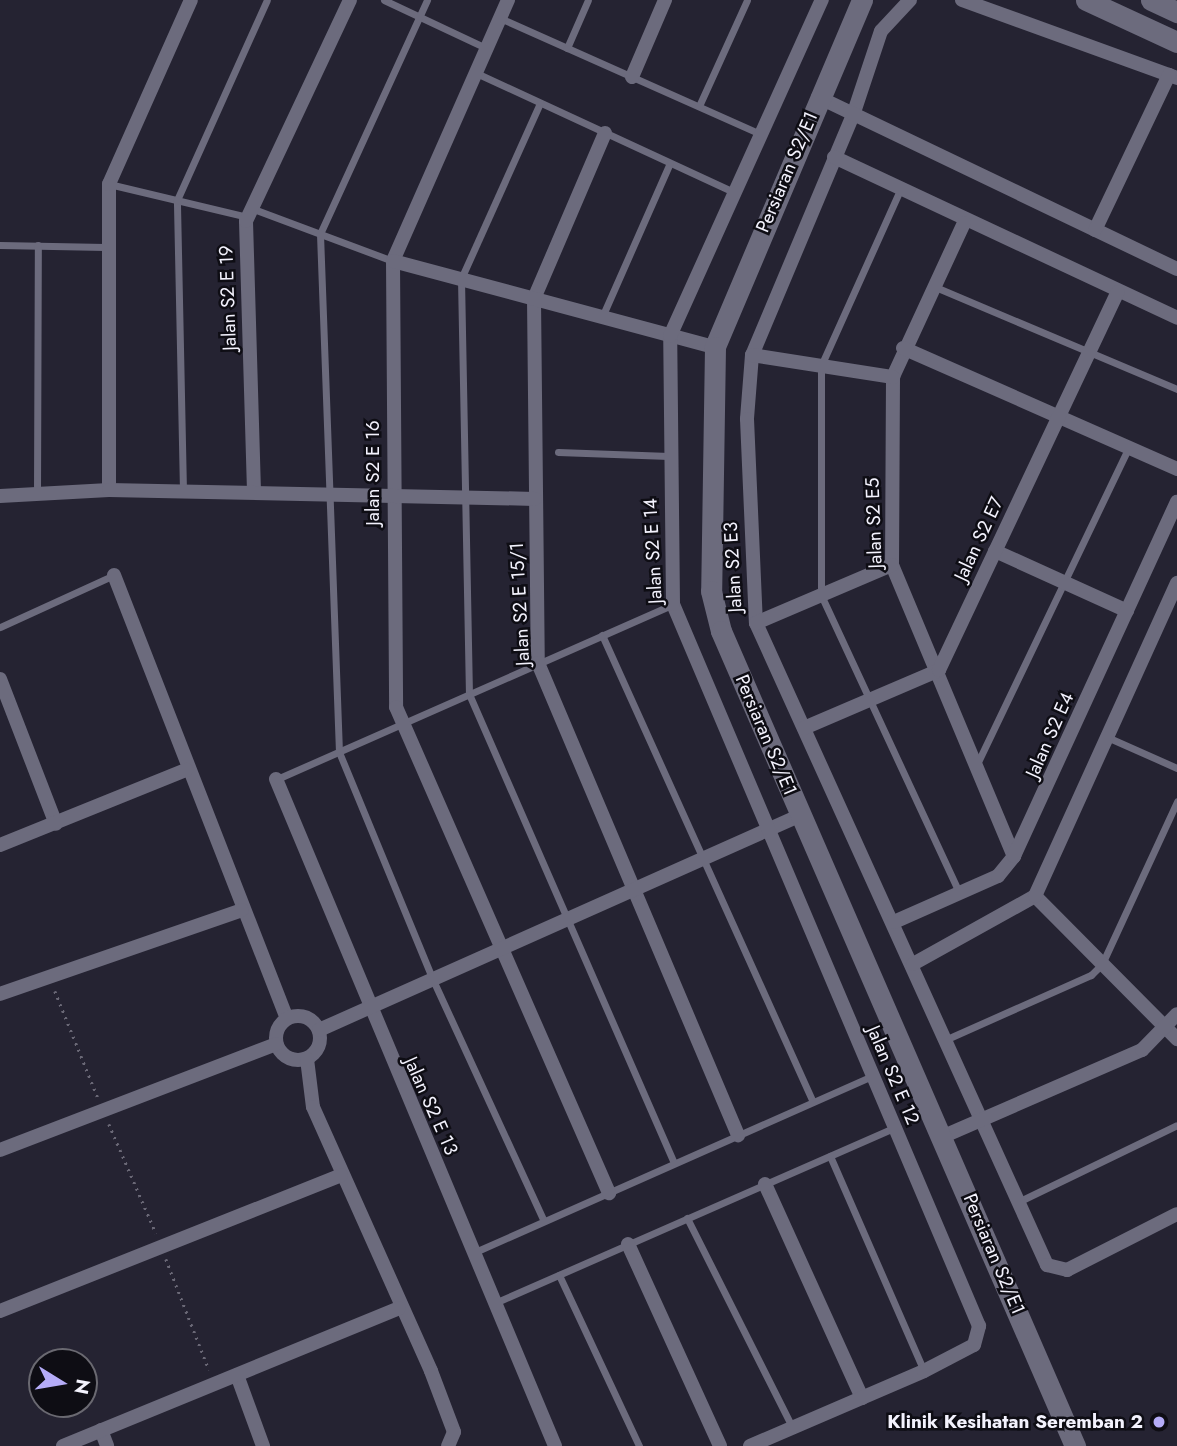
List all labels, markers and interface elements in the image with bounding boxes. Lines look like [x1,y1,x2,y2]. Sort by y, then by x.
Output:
street label: Persiaran S2/E1 [751,108,823,236]
street label: Jalan S2 E 19 [215,245,241,351]
street label: Jalan S2 E 16 [362,420,384,526]
street label: Jalan S2 E5 [861,477,887,569]
street label: Jalan S2 E7 [950,493,1008,585]
street label: Jalan S2 E 14 [639,498,667,604]
street label: Jalan S2 E3 [719,521,747,613]
street label: Jalan S2 E 15/1 [505,542,535,666]
street label: Persiaran S2/E1 [730,671,802,799]
street label: Jalan S2 E4 [1021,689,1079,781]
street label: Jalan S2 E 12 [862,1022,924,1128]
street label: Jalan S2 E 13 [399,1053,463,1159]
street label: Persiaran S2/E1 [958,1190,1030,1318]
north arrow [28,1348,98,1418]
text: N [67,1377,97,1397]
place label: Klinik Kesihatan Seremban 2 [887,1411,1143,1433]
marker: Klinik Kesihatan Seremban 2 [1149,1412,1169,1432]

